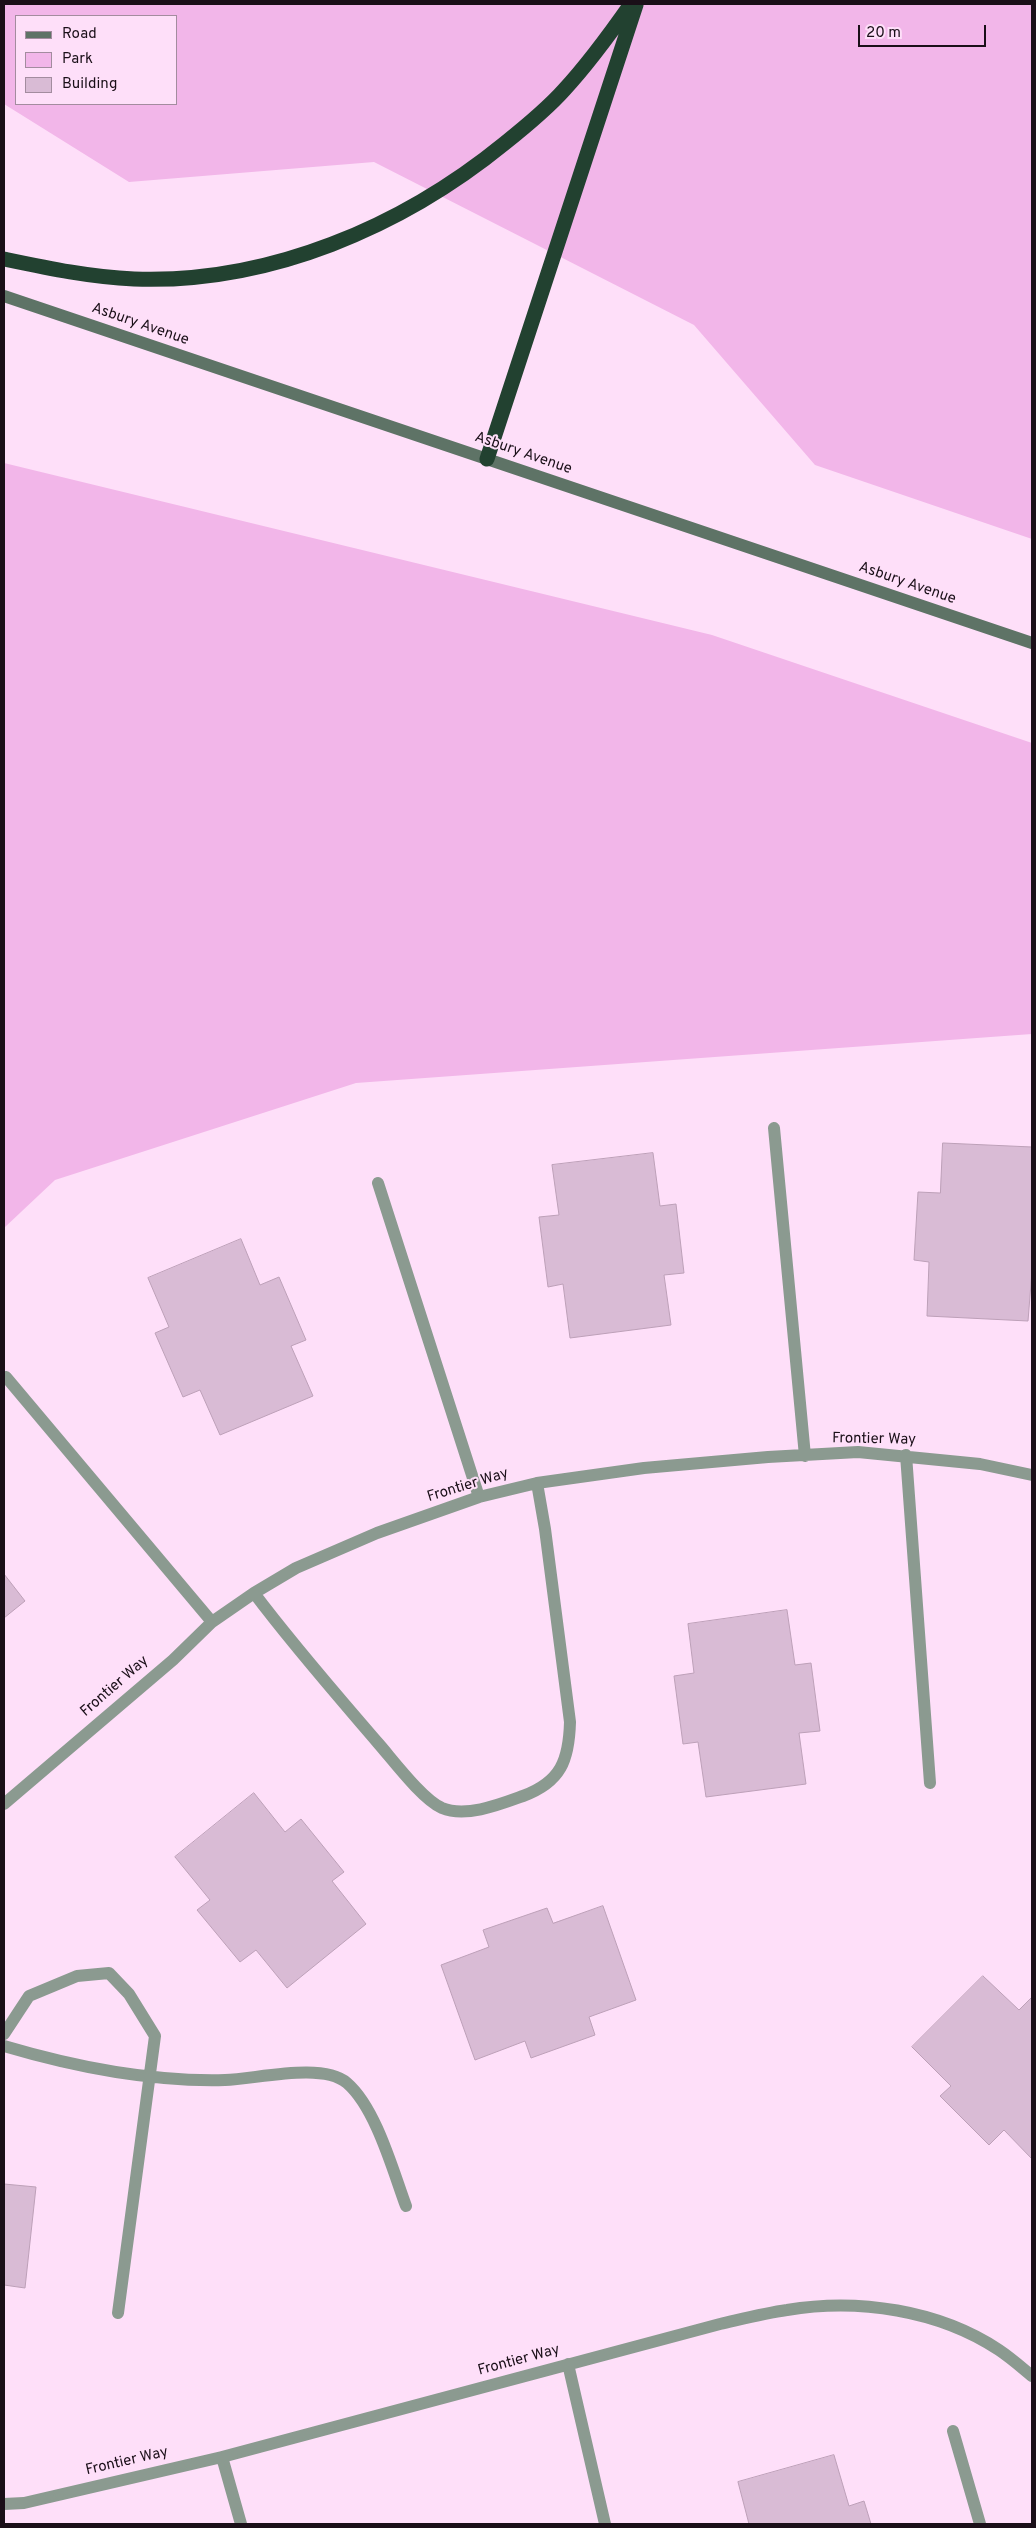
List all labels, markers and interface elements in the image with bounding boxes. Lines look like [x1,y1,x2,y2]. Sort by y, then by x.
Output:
legend [15,15,178,105]
scale bar [861,15,988,47]
text: 20 m [866,24,901,43]
text: Road [62,25,97,44]
text: Park [62,50,93,69]
text: Building [62,75,117,94]
street label: Asbury Avenue [89,300,191,350]
street label: Asbury Avenue [472,429,574,479]
street label: Asbury Avenue [856,559,958,609]
street label: Frontier Way [832,1430,916,1450]
street label: Frontier Way [425,1465,511,1507]
street label: Frontier Way [77,1653,153,1721]
street label: Frontier Way [476,2341,562,2381]
street label: Frontier Way [84,2444,170,2480]

